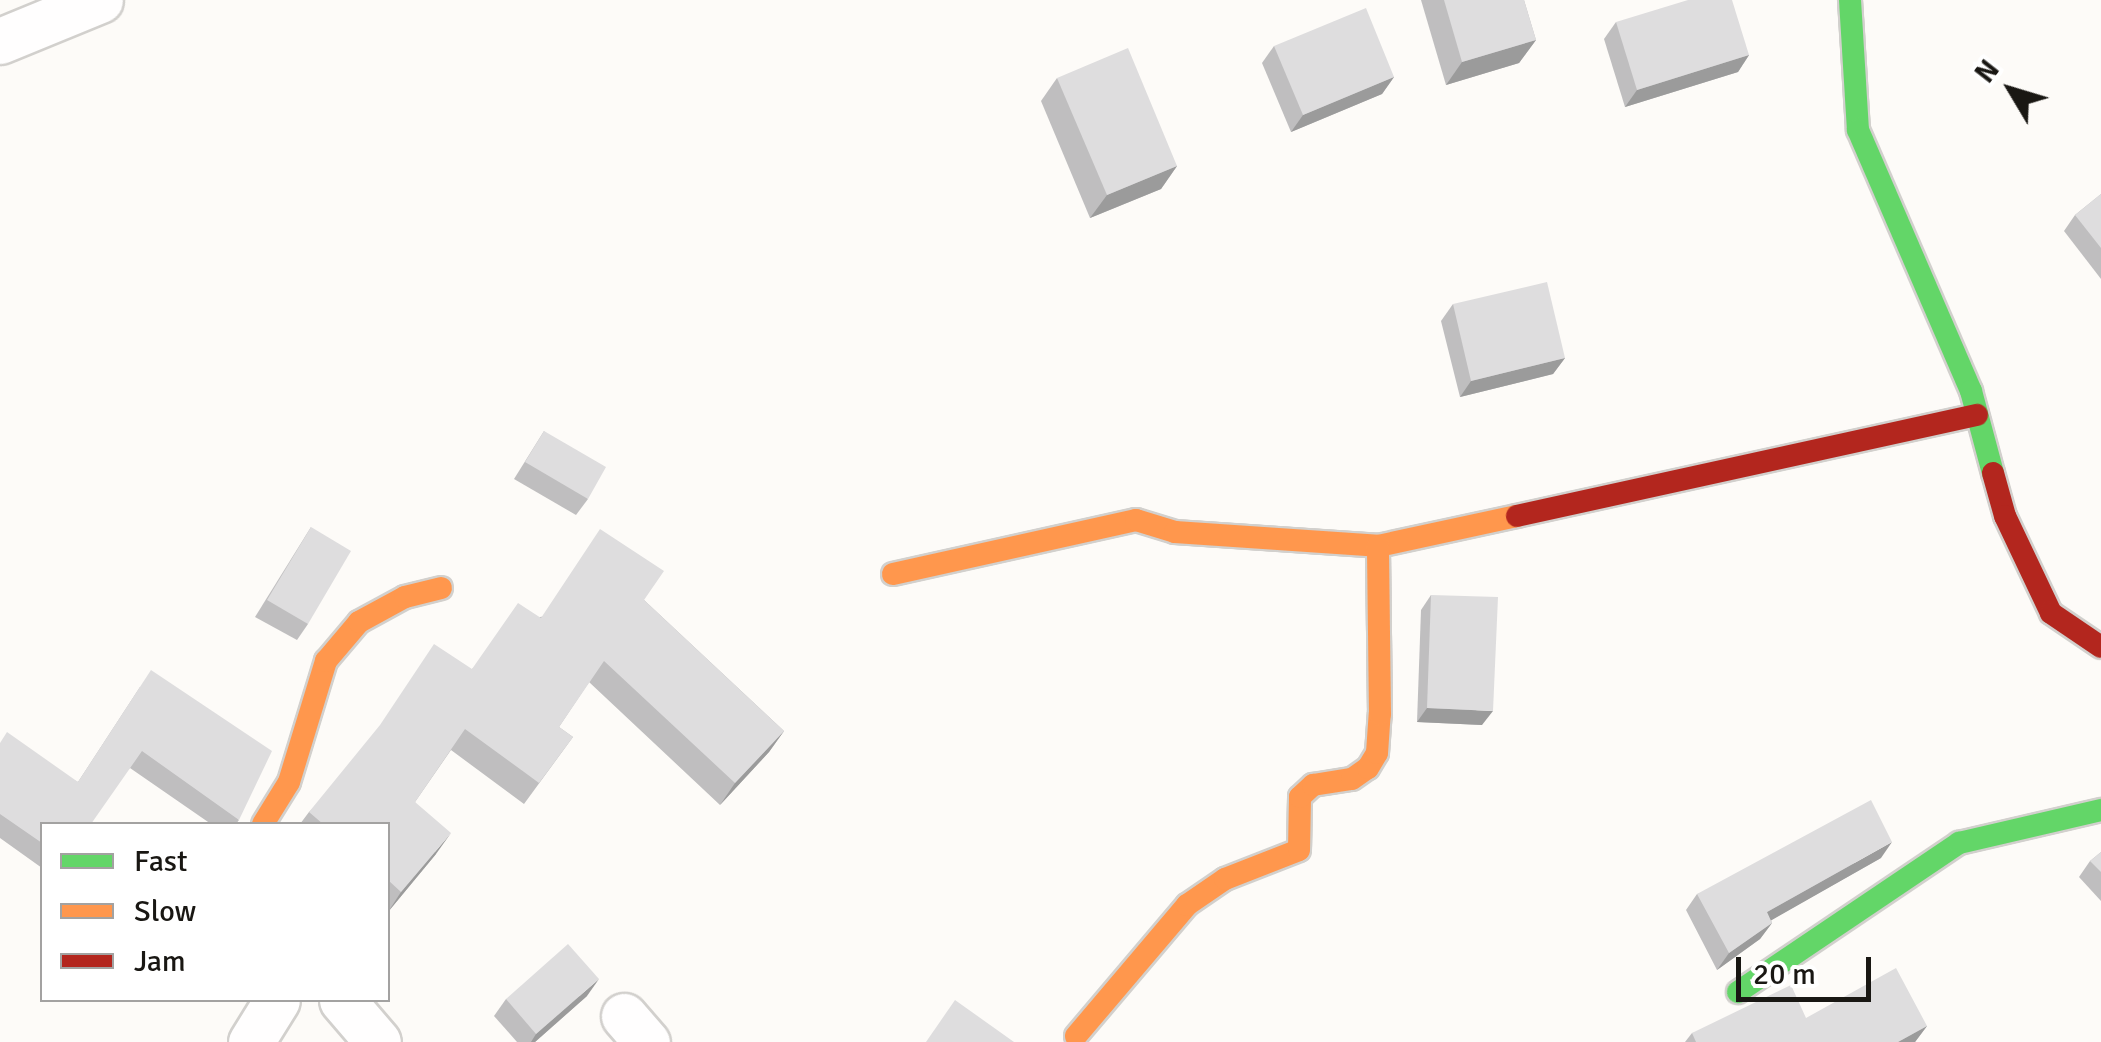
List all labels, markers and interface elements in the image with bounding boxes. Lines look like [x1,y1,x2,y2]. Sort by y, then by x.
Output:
north arrow [1961,40,2061,140]
text: N [1968,53,2007,90]
legend [40,822,390,1002]
text: Fast [134,843,187,880]
text: Slow [134,893,196,930]
scale bar [1741,937,1876,999]
text: Jam [134,943,186,980]
text: 20 m [1753,956,1816,993]

